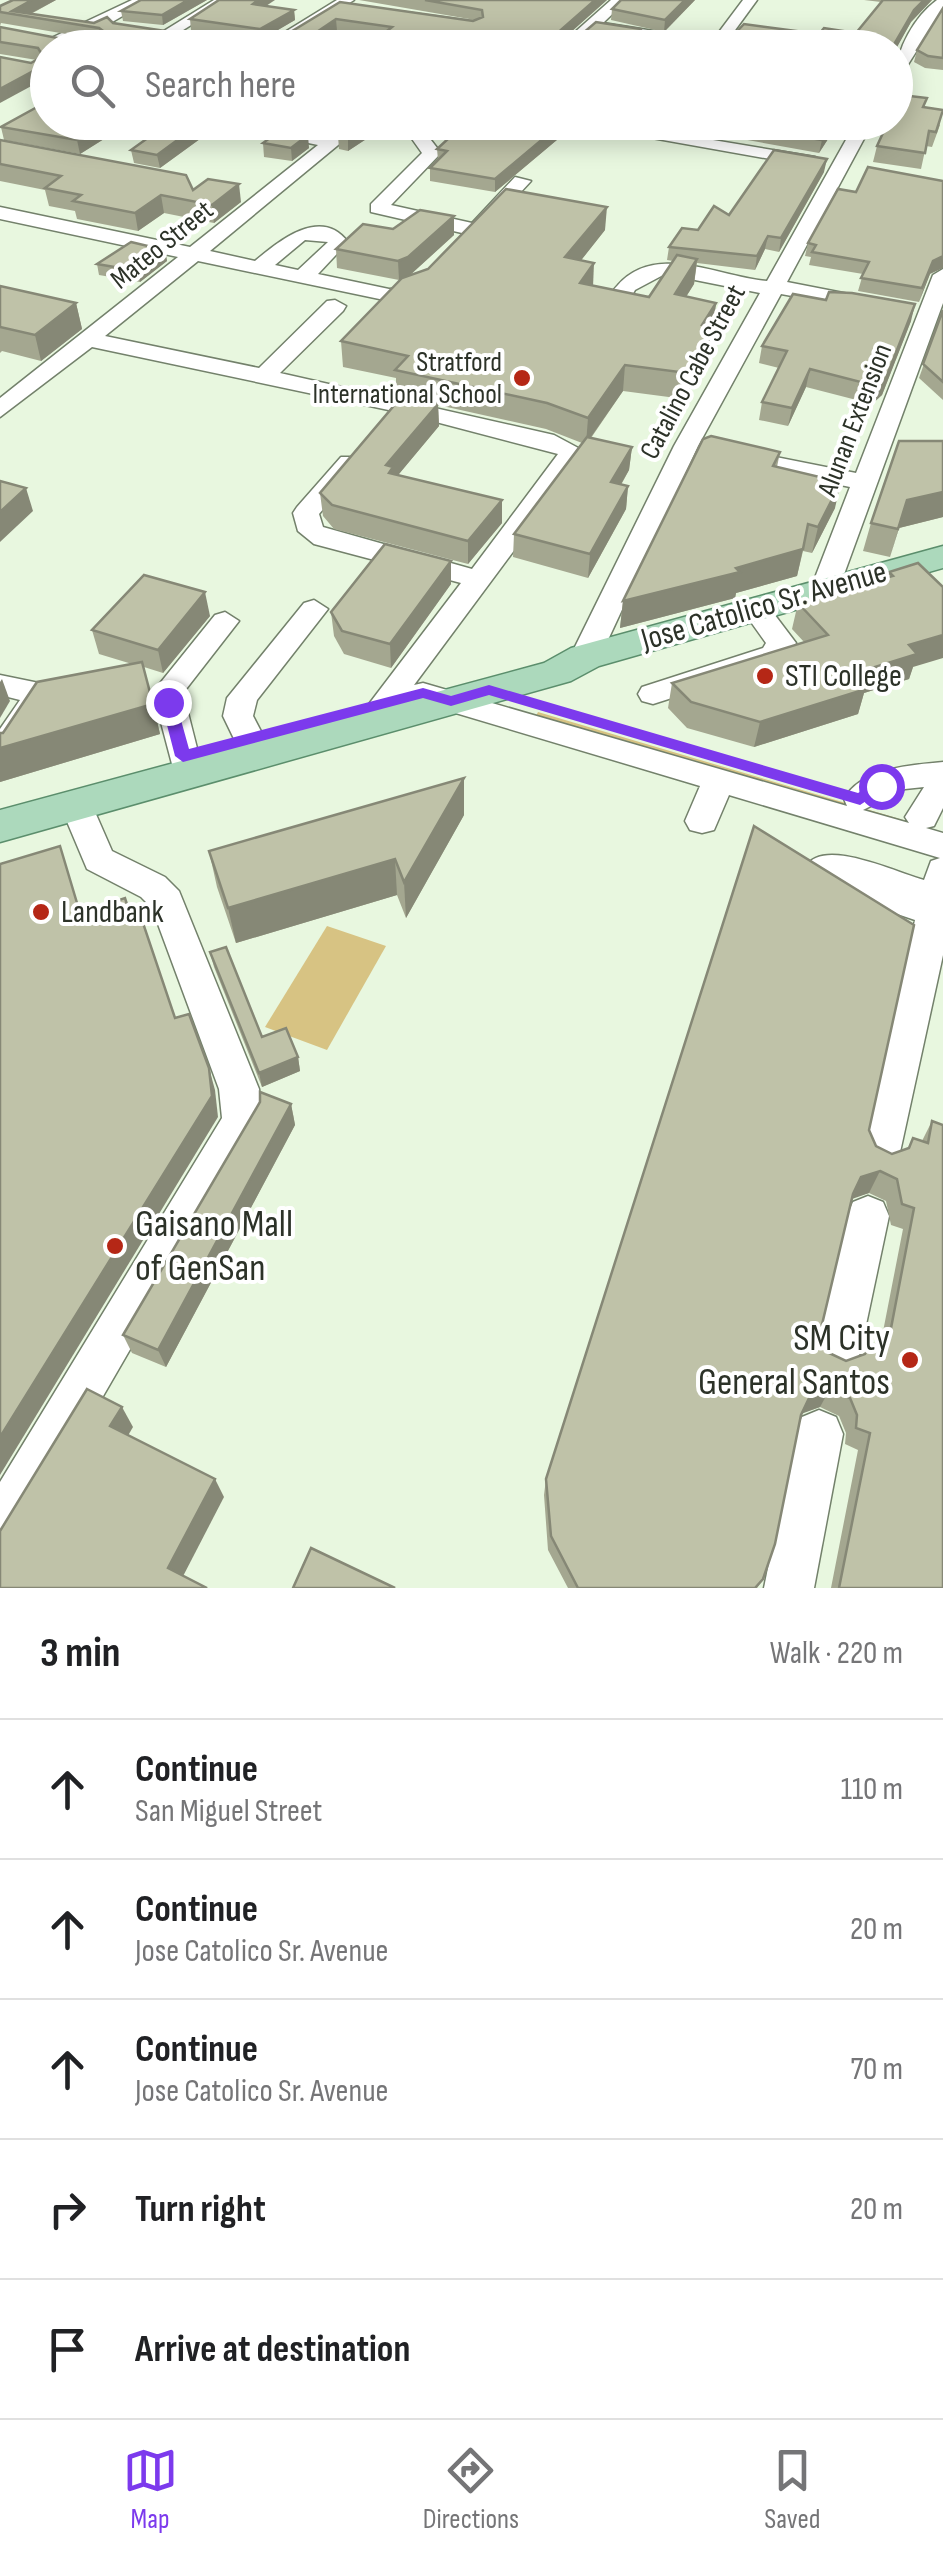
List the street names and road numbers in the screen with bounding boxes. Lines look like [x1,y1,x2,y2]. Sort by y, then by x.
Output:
street label: Mateo Street [104,194,220,296]
street label: Catalino Cabe Street [633,279,753,465]
street label: Alunan Extension [810,339,899,502]
street label: Jose Catolico Sr. Avenue [636,552,891,660]

